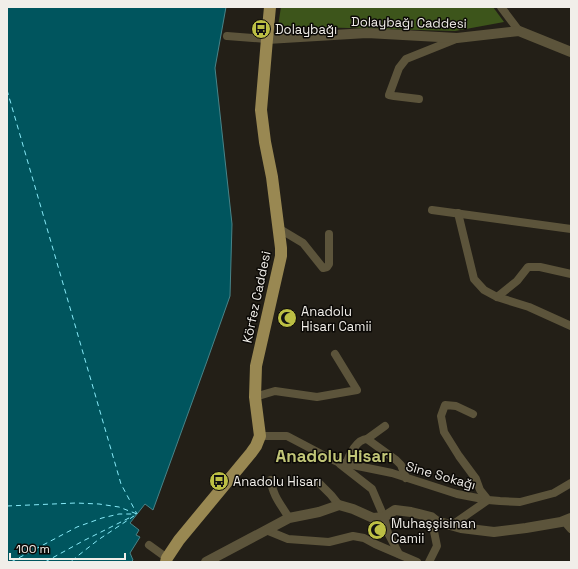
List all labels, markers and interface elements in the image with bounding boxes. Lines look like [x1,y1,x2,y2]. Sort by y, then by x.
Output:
street label: Dolaybağı Caddesi [351,13,467,32]
bus stop icon: Dolaybağı [250,18,272,40]
place label: Dolaybağı [275,21,337,38]
street label: Körfez Caddesi [238,249,275,345]
place label: Anadolu Hisarı Camii [301,303,372,335]
mosque icon: Anadolu Hisarı Camii [276,307,298,329]
district label: Anadolu Hisarı [275,445,393,467]
street label: Sine Sokağı [404,457,478,494]
bus stop icon: Anadolu Hisarı [208,470,230,492]
place label: Anadolu Hisarı [233,473,321,490]
place label: Muhaşşisinan Camii [391,515,476,547]
mosque icon: Muhaşşisinan Camii [366,519,388,541]
scale bar [10,535,125,561]
text: 100 m [16,541,50,557]

